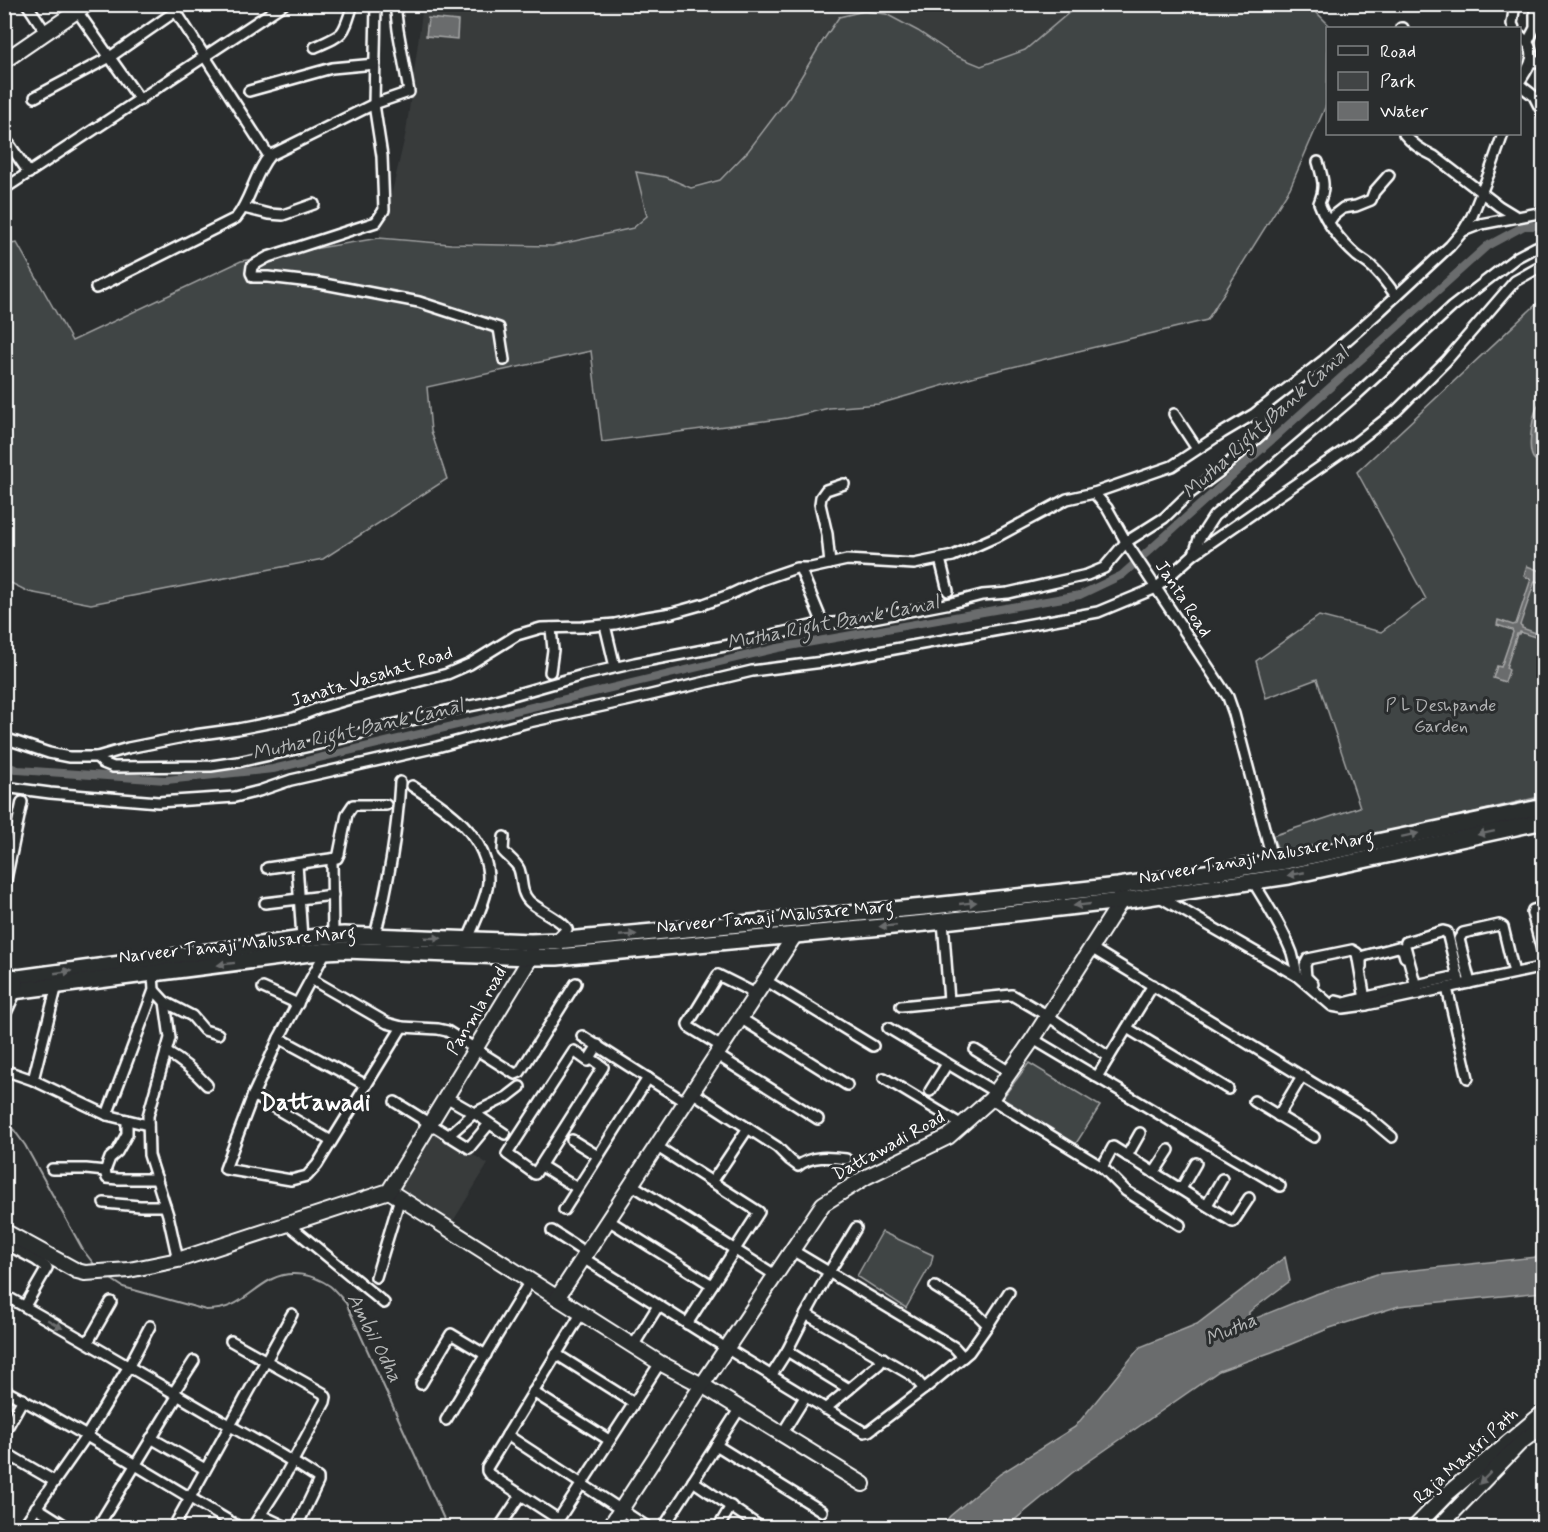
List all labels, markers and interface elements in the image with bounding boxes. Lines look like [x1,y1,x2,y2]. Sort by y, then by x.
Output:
legend [1326,27,1521,135]
text: Road [1380,40,1416,64]
text: Park [1380,70,1416,94]
text: Water [1380,100,1429,124]
water label: Mutha Right Bank Canal [1177,340,1357,507]
street label: Janta Road [1149,556,1217,642]
water label: Mutha Right Bank Canal [725,589,943,659]
street label: Janata Vasahat Road [288,641,456,713]
water label: Mutha Right Bank Canal [250,692,468,769]
park label: P L Deshpande Garden [1386,694,1497,739]
street label: Narveer Tanaji Malusare Marg [1137,826,1376,892]
one-way arrow [1477,829,1495,839]
one-way arrow [1400,830,1419,839]
one-way arrow [1286,870,1305,879]
street label: Narveer Tanaji Malusare Marg [655,895,895,941]
one-way arrow [959,898,978,907]
one-way arrow [1072,900,1091,910]
street label: Narveer Tanaji Malusare Marg [117,921,357,971]
one-way arrow [878,921,897,931]
one-way arrow [618,930,637,940]
one-way arrow [424,933,443,942]
one-way arrow [217,959,236,968]
street label: Panmla road [441,962,513,1060]
one-way arrow [54,967,73,976]
district label: Dattawadi [260,1088,371,1119]
street label: Dattawadi Road [829,1105,949,1187]
water label: Ambil Odha [340,1289,408,1387]
water label: Mutha [1201,1307,1261,1353]
one-way arrow [47,1319,64,1329]
street label: Raja Mantri Path [1408,1402,1524,1510]
one-way arrow [1478,1471,1492,1485]

